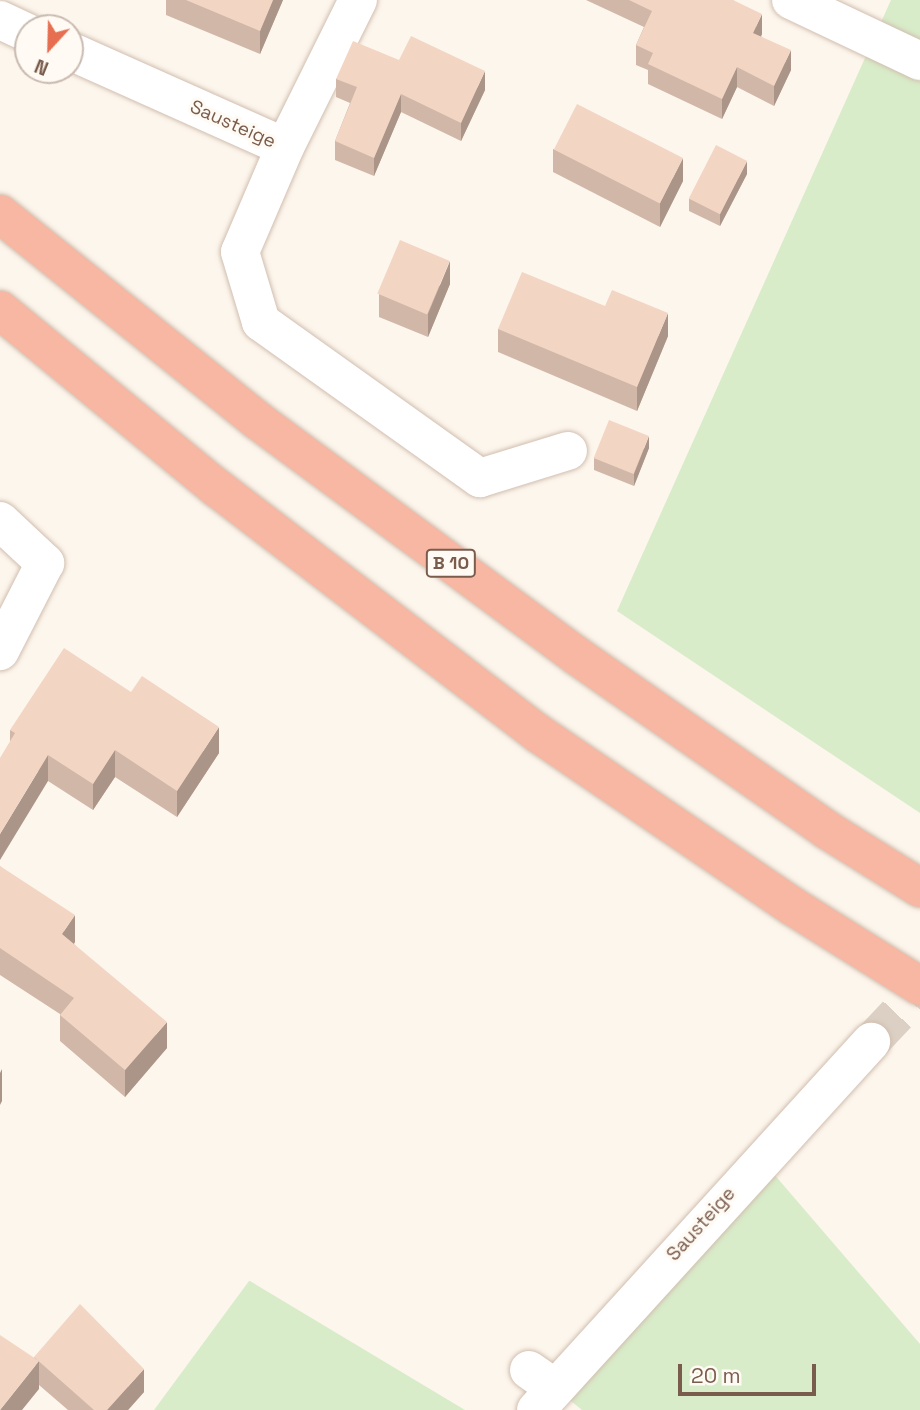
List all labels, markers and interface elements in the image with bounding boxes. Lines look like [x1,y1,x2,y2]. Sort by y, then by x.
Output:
north arrow [14,14,84,84]
text: N [31,53,52,81]
street label: Sausteige [187,95,279,153]
road number: B 10 [425,548,477,578]
street label: Sausteige [662,1182,740,1266]
scale bar [682,1350,820,1394]
text: 20 m [691,1362,741,1389]

